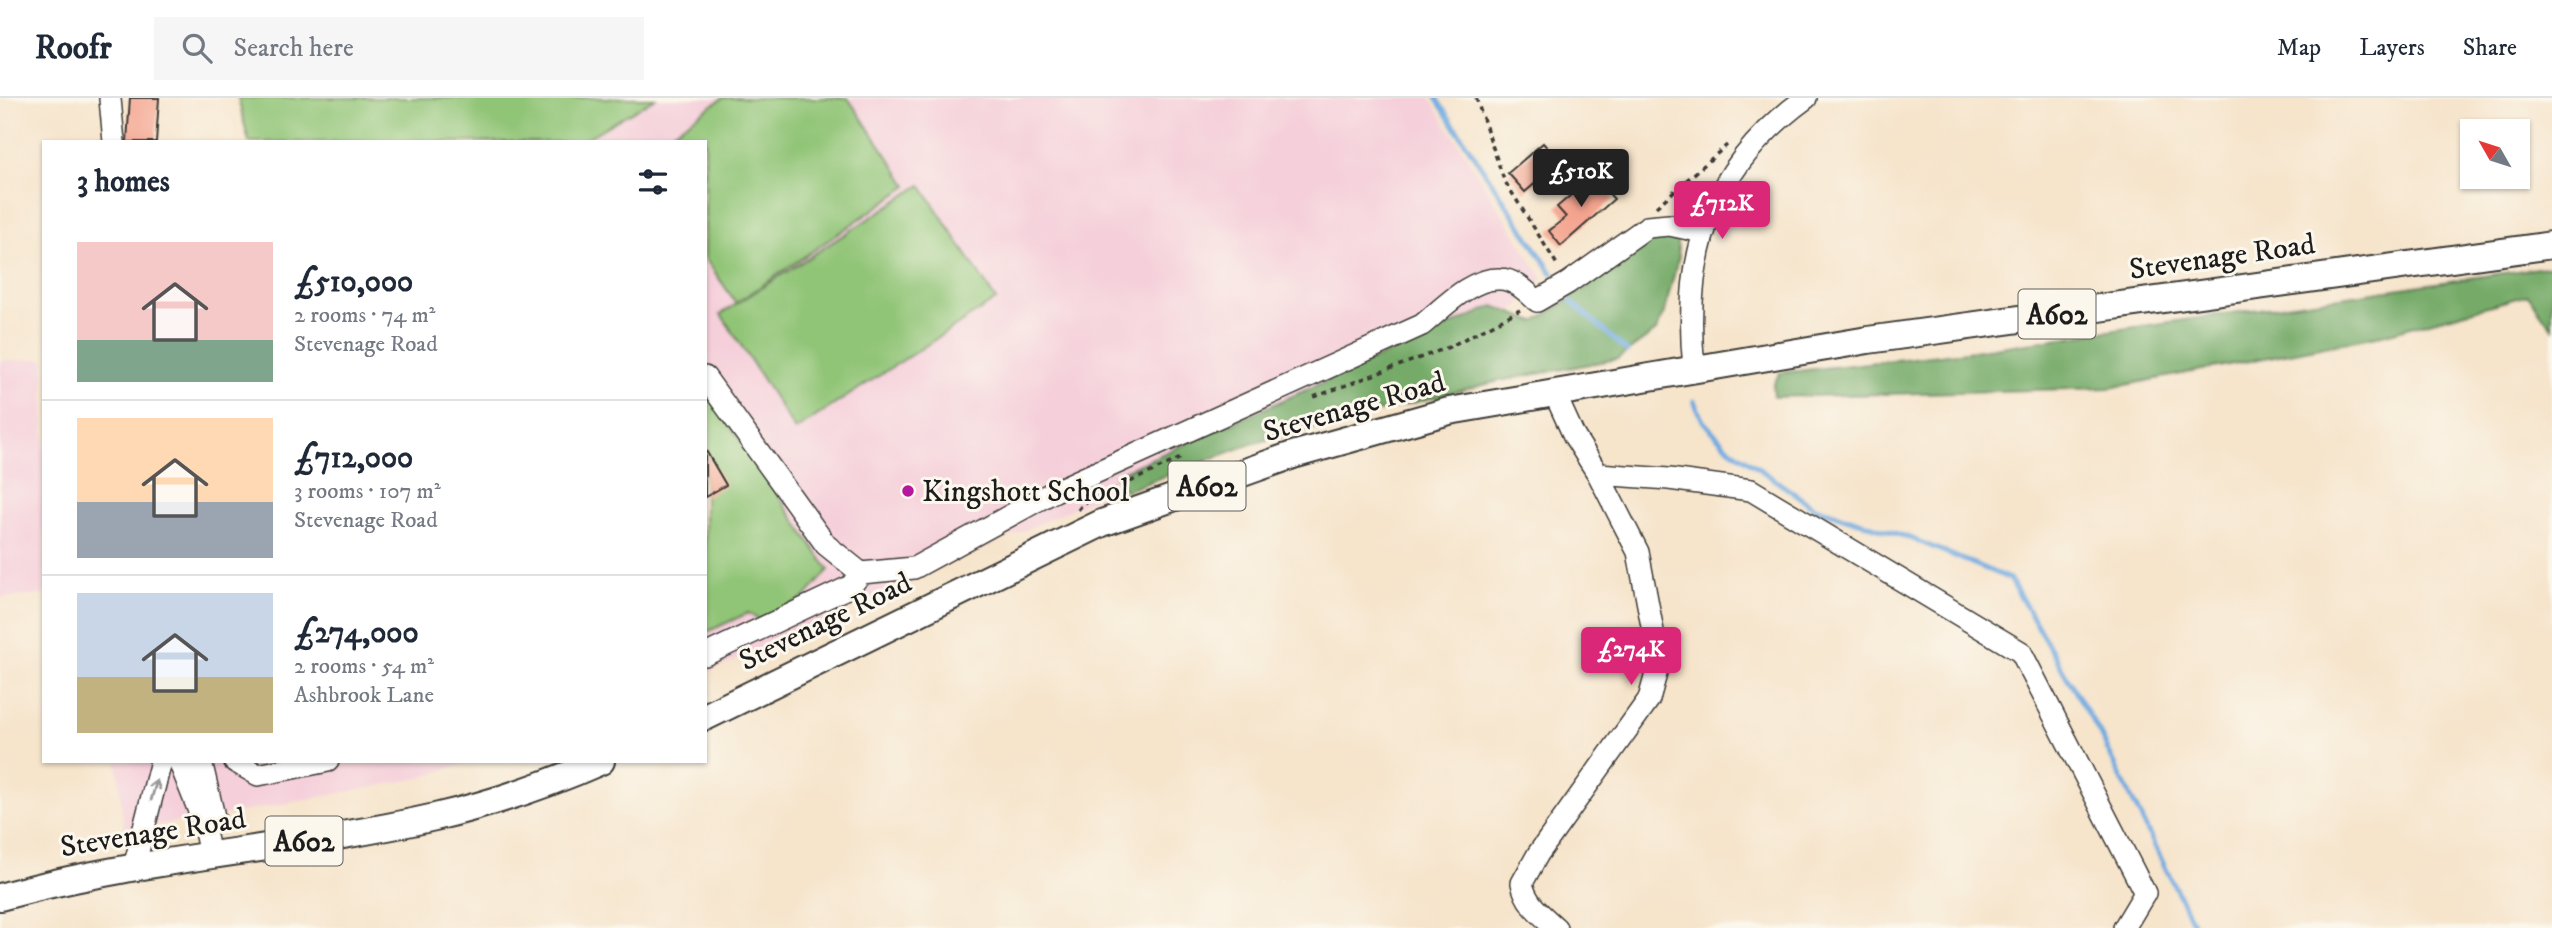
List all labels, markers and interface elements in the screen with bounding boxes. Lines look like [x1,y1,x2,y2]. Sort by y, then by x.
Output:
search box [154,17,644,80]
text: Roofr [35,28,112,69]
icon: search [178,29,216,67]
text: Search here [234,32,354,65]
text: Map [2277,33,2321,63]
text: Layers [2359,33,2425,63]
text: Share [2463,33,2517,63]
north arrow [2460,119,2530,189]
map controls [2460,119,2530,189]
pin: £510K [1532,150,1630,209]
text: £510K [1549,157,1613,186]
icon: filters [634,163,672,201]
text: 3 homes [77,164,170,201]
pin: £712K [1673,181,1771,241]
text: £712K [1690,189,1754,218]
street label: Stevenage Road [2127,226,2318,289]
text: £510,000 [294,264,413,301]
icon: home [133,270,217,354]
road number: A602 [2018,290,2096,339]
text: 2 rooms · 74 m² [294,301,435,330]
text: Stevenage Road [294,330,438,359]
street label: Stevenage Road [1259,364,1450,451]
text: £712,000 [294,440,413,477]
icon: home [133,446,217,530]
road number: A602 [1168,462,1246,510]
place label: Kingshott School [922,474,1129,511]
text: 3 rooms · 107 m² [294,477,441,506]
marker: Kingshott School [900,483,916,499]
text: Stevenage Road [294,506,438,535]
street label: Stevenage Road [733,565,918,680]
text: £274,000 [294,615,419,652]
icon: home [133,621,217,705]
pin: £274K [1582,628,1680,687]
text: £274K [1597,635,1665,664]
text: 2 rooms · 54 m² [294,652,434,681]
text: Ashbrook Lane [294,681,434,710]
one-way arrow [148,779,161,801]
street label: Stevenage Road [58,801,249,866]
road number: A602 [266,816,342,866]

